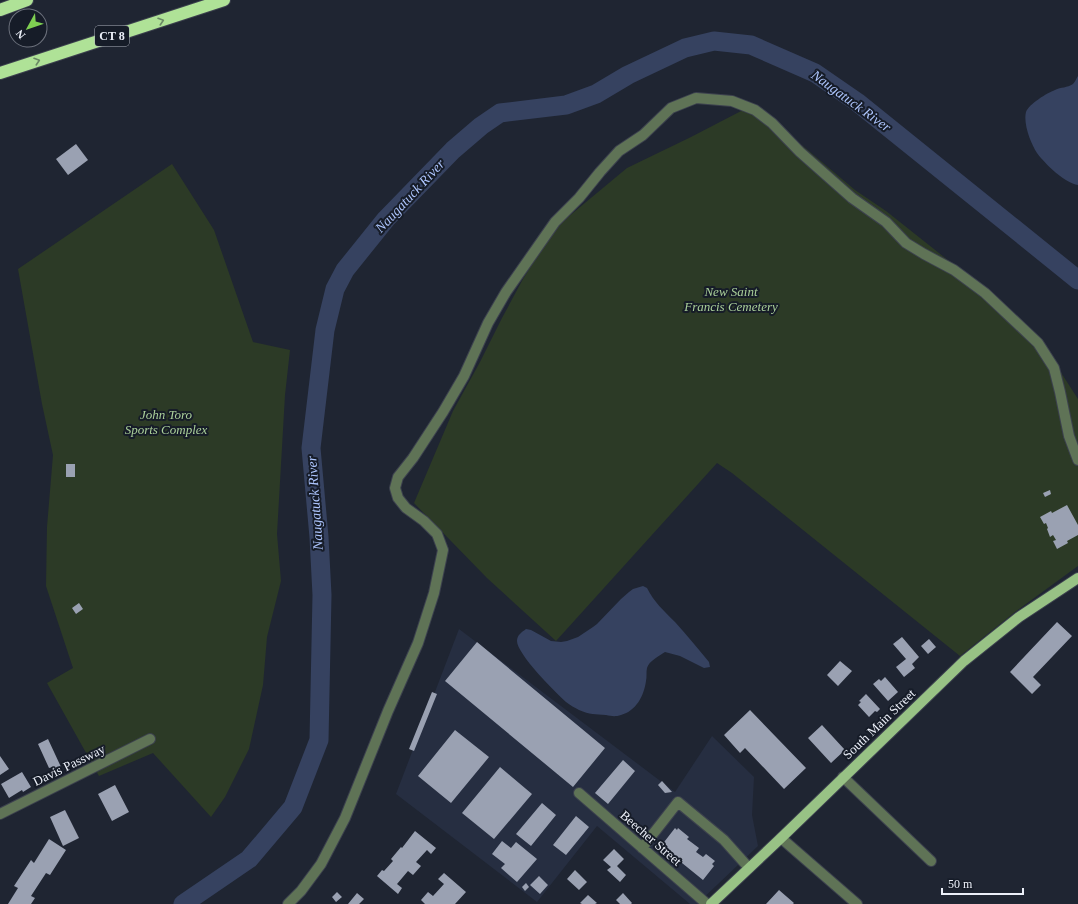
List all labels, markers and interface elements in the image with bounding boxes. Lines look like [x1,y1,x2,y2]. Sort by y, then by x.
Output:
north arrow [8,8,48,48]
one-way arrow [157,17,164,26]
road number: CT 8 [95,26,129,46]
text: N [13,27,27,41]
one-way arrow [33,57,40,66]
water label: Naugatuck River [808,67,894,135]
water label: Naugatuck River [372,156,448,236]
park label: New Saint Francis Cemetery [683,284,778,314]
park label: John Toro Sports Complex [125,407,208,437]
water label: Naugatuck River [304,455,326,552]
street label: South Main Street [840,685,919,762]
street label: Davis Passway [30,741,108,789]
street label: Beecher Street [617,807,685,869]
scale bar [942,870,1023,896]
text: 50 m [948,877,973,891]

